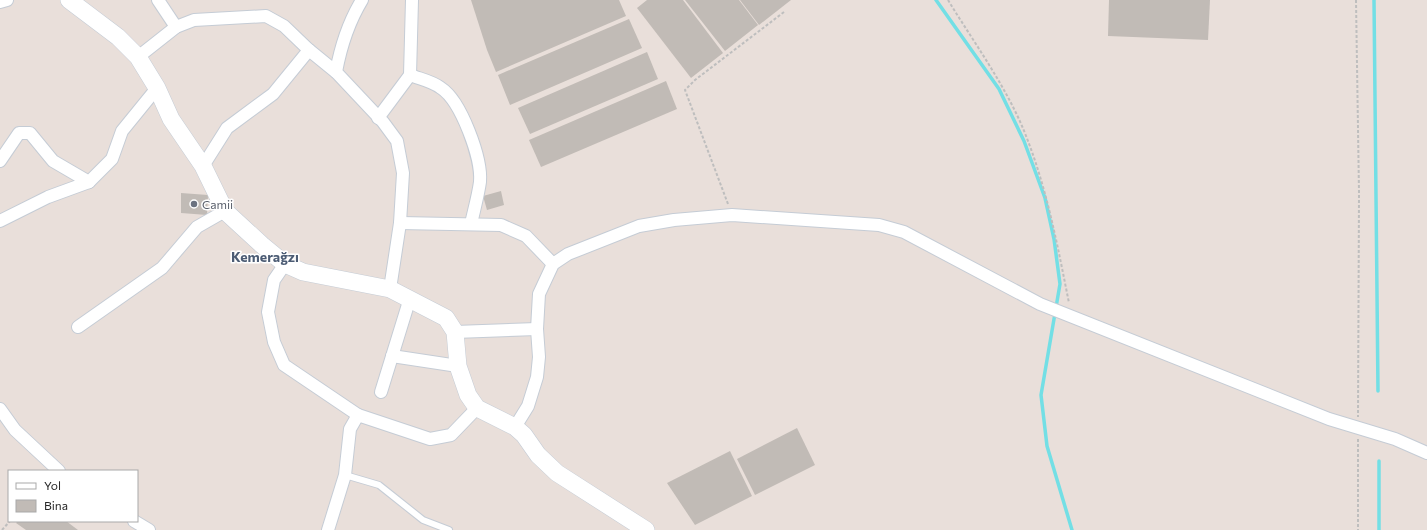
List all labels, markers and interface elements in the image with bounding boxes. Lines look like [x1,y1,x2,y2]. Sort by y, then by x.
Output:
place label: Camii [202,197,233,211]
marker: Camii [189,199,199,209]
district label: Kemerağzı [231,248,299,265]
legend [8,470,138,522]
text: Yol [44,478,61,492]
text: Bina [44,498,68,512]

